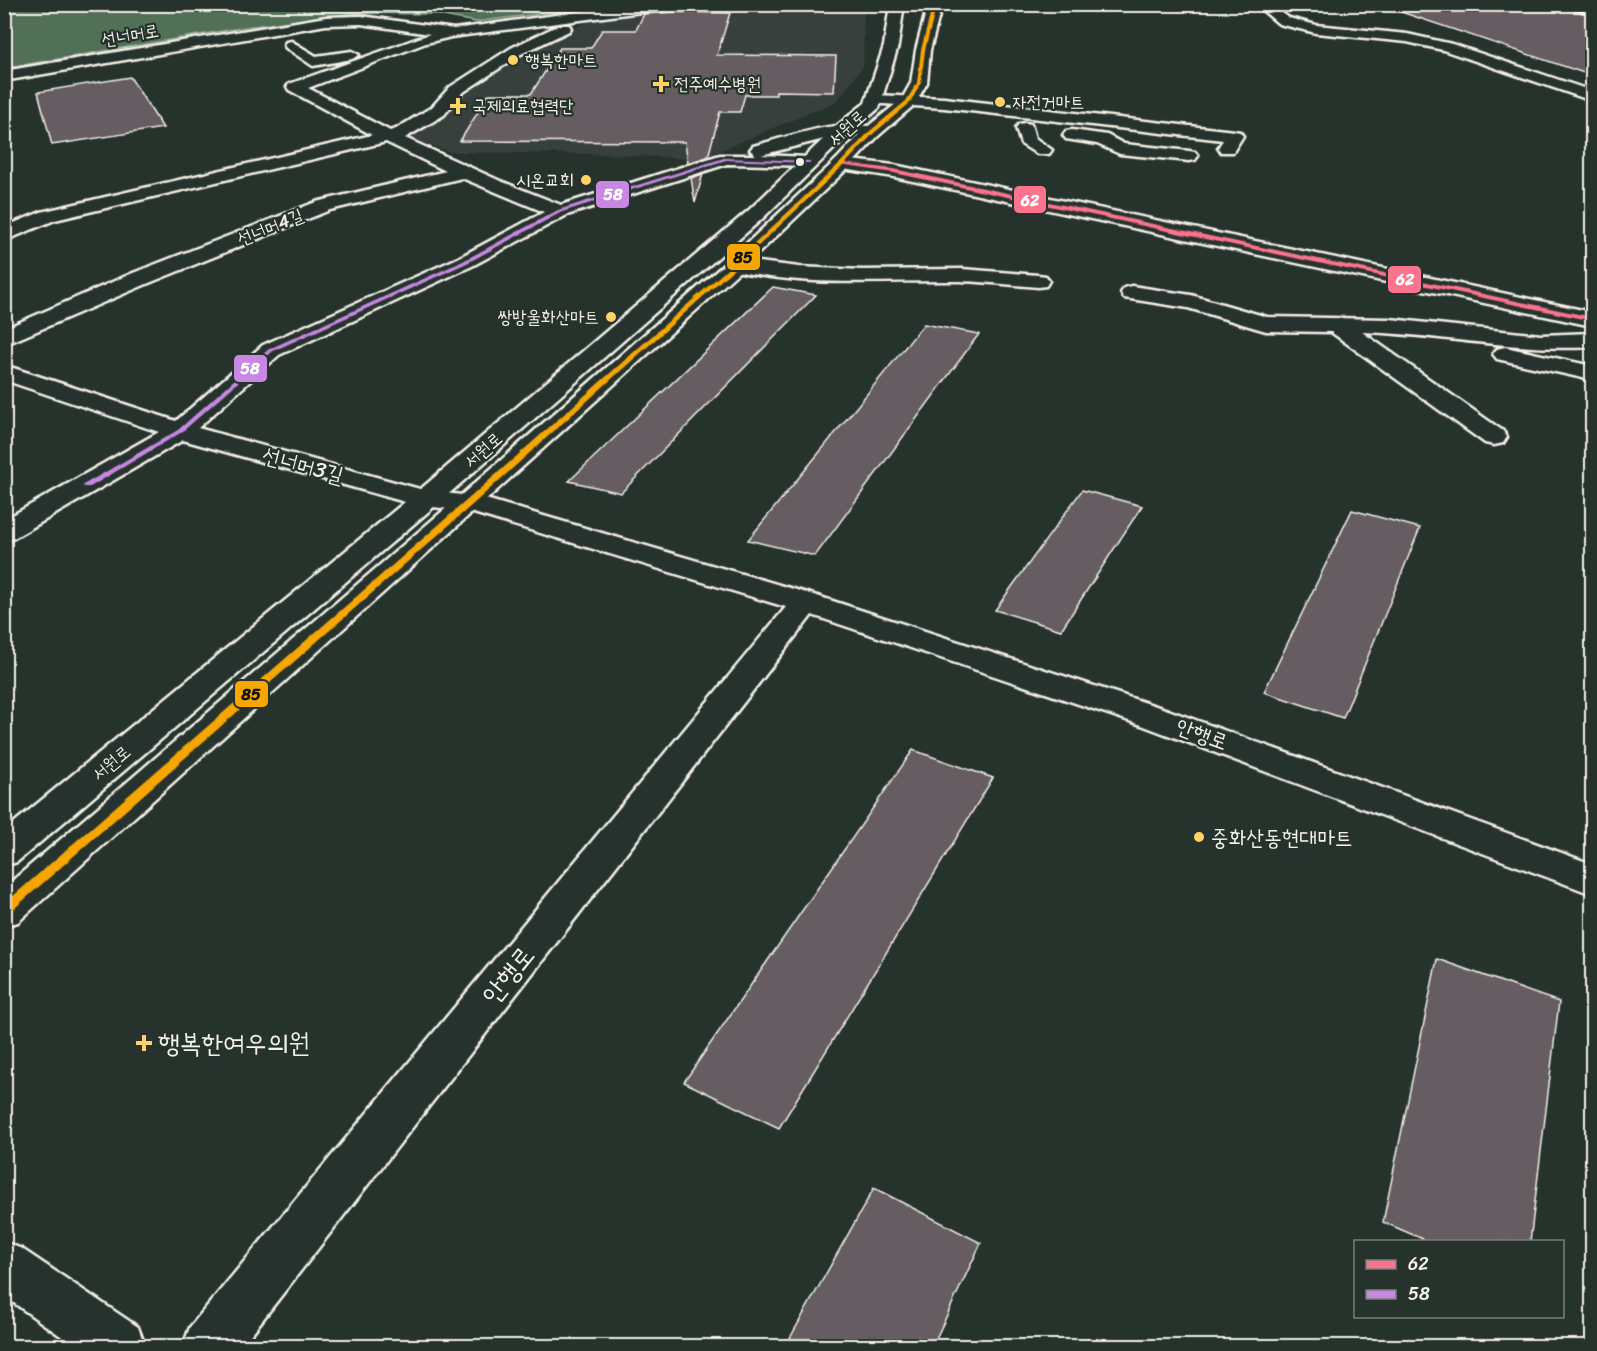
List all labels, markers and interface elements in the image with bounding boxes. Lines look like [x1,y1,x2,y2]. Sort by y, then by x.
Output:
street label: 선너머로 [99,14,161,56]
place label: 행복한마트 [525,44,597,76]
marker: 행복한마트 [506,53,520,67]
place label: 전주예수병원 [674,68,761,100]
marker: 전주예수병원 [652,75,670,93]
place label: 자전거마트 [1012,86,1084,118]
place label: 국제의료협력단 [472,90,574,122]
marker: 자전거마트 [993,95,1007,109]
marker: 국제의료협력단 [449,97,467,115]
street label: 서원로 [820,102,874,154]
unlabelled marker [794,156,806,168]
place label: 시온교회 [516,164,574,196]
marker: 시온교회 [579,173,593,187]
line badge: 58 [595,180,630,209]
text: 58 [603,180,623,209]
line badge: 62 [1013,185,1047,214]
text: 62 [1020,186,1040,215]
street label: 선너머4길 [232,199,309,255]
line badge: 85 [726,243,761,271]
text: 85 [732,243,753,272]
line badge: 62 [1387,265,1422,294]
text: 62 [1395,265,1415,294]
place label: 쌍방울화산마트 [498,301,599,333]
marker: 쌍방울화산마트 [604,310,618,324]
line badge: 58 [233,354,268,383]
text: 58 [240,354,260,383]
street label: 서원로 [456,424,510,476]
street label: 선너머3길 [258,435,348,495]
line badge: 85 [234,680,269,708]
text: 85 [240,680,261,709]
street label: 안행로 [1170,707,1234,761]
street label: 서원로 [84,737,138,789]
place label: 중화산동현대마트 [1211,818,1353,857]
marker: 중화산동현대마트 [1192,830,1206,844]
street label: 안행로 [469,935,547,1015]
place label: 행복한여우의원 [158,1019,310,1067]
marker: 행복한여우의원 [135,1034,153,1052]
legend [1354,1240,1564,1318]
text: 62 [1408,1248,1429,1280]
text: 58 [1408,1278,1430,1310]

